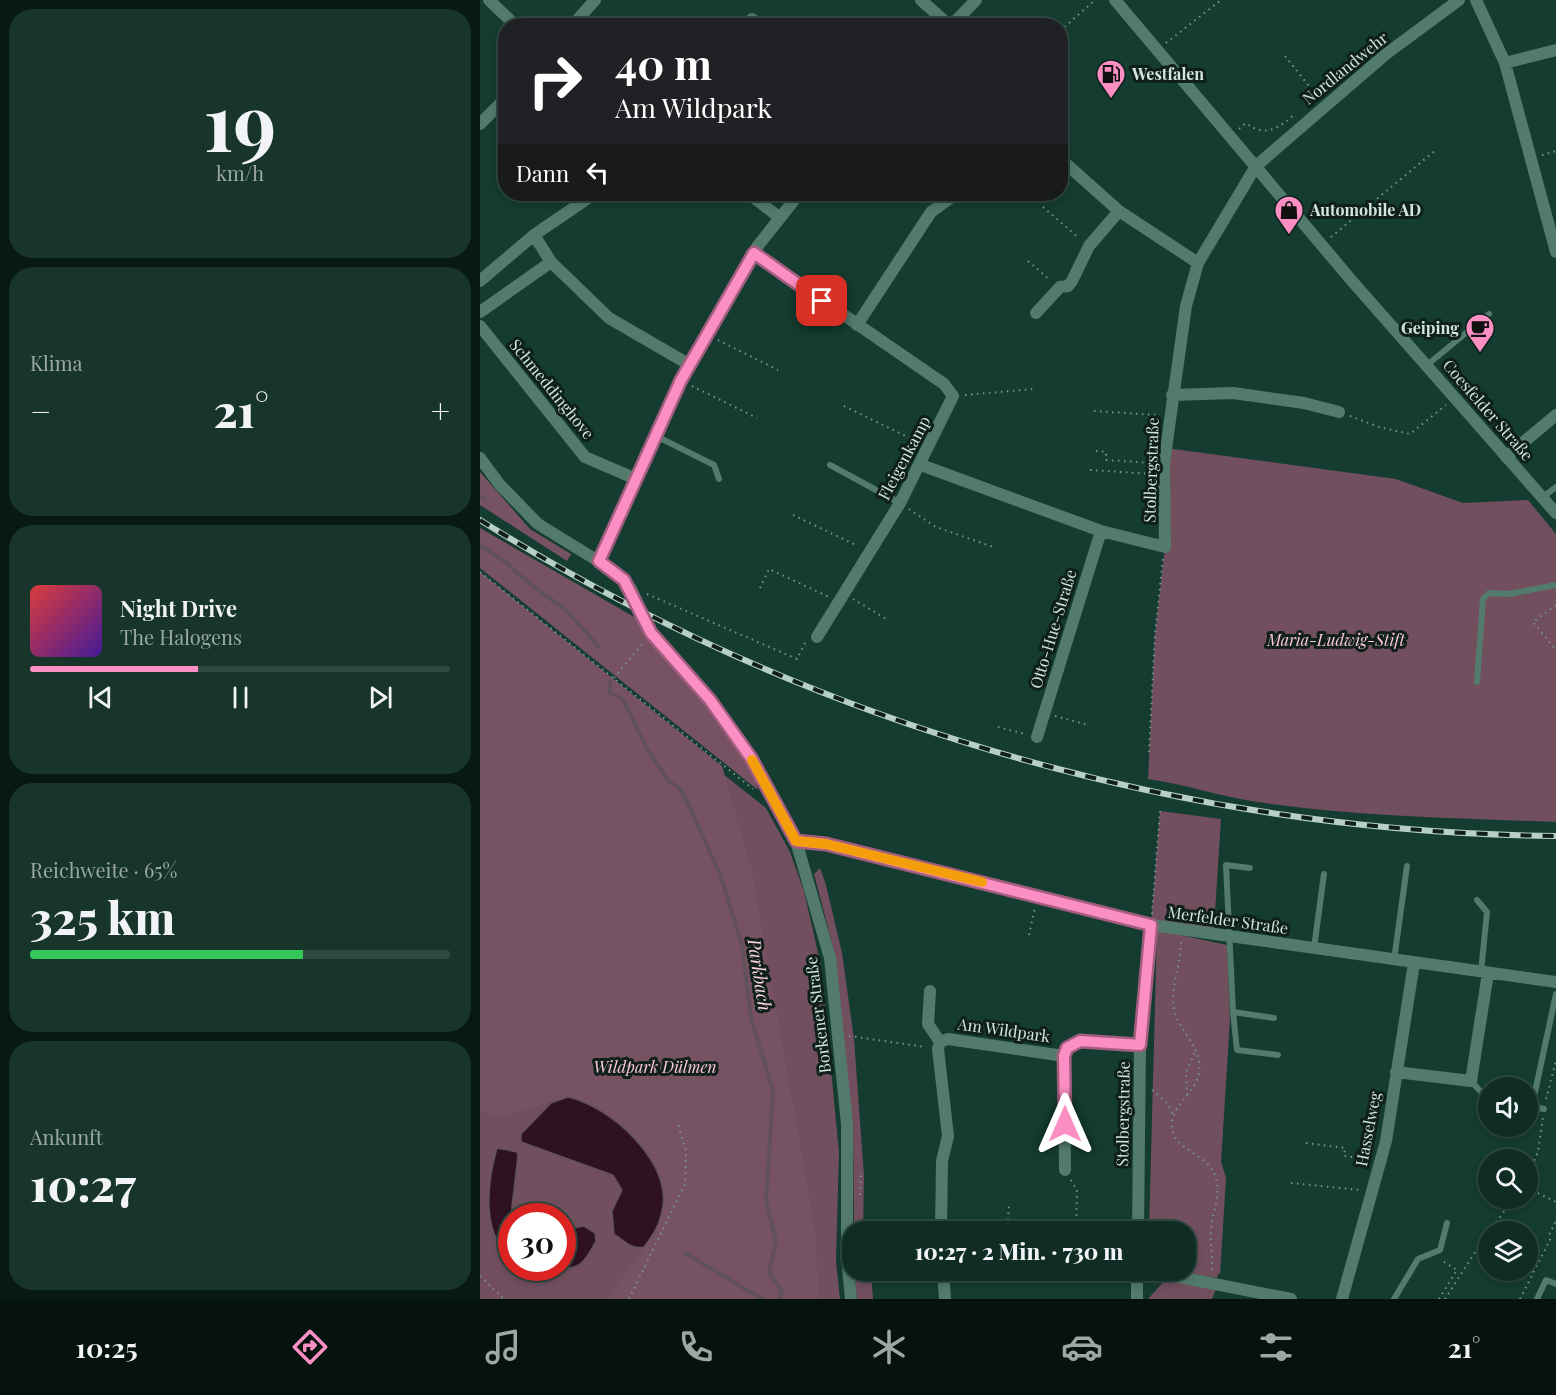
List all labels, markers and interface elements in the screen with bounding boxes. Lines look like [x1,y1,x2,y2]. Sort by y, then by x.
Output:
street label: Nordlandwehr [1298,27,1392,109]
text: 40 m [615,35,712,91]
icon: right [516,42,594,120]
fuel station icon: Westfalen [1095,58,1127,100]
place label: Westfalen [1131,63,1204,84]
text: 19 [203,68,277,172]
text: Am Wildpark [615,89,772,125]
icon: left [581,156,614,189]
text: Dann [516,158,569,188]
text: km/h [216,159,264,186]
shop icon: Automobile AD [1273,194,1305,236]
place label: Automobile AD [1309,199,1421,220]
pin [796,275,847,326]
icon: arrive [805,284,838,317]
cafe icon: Geiping [1464,312,1496,354]
place label: Geiping [1401,317,1459,338]
street label: Schmeddinghove [505,334,599,443]
text: Klima [30,349,82,376]
street label: Coesfelder Straße [1439,355,1538,465]
text: 21° [213,379,269,439]
text: − [30,388,51,432]
text: + [431,388,450,432]
street label: Fleigenkamp [873,412,934,503]
street label: Stolbergstraße [1138,417,1163,523]
street label: Otto-Hue-Straße [1024,567,1081,691]
text: Night Drive [120,593,237,623]
text: The Halogens [120,623,242,650]
park label: Maria-Ludwig-Stift [1266,629,1405,650]
icon: previous [84,681,117,714]
icon: pause [224,681,257,714]
icon: next [364,681,397,714]
text: Reichweite · 65% [30,856,177,883]
text: 325 km [30,886,175,946]
street label: Merfelder Straße [1167,901,1290,938]
water label: Parkbach [742,936,778,1013]
street label: Borkener Straße [800,956,835,1075]
street label: Am Wildpark [956,1012,1052,1046]
park label: Wildpark Dülmen [593,1056,717,1077]
street label: Stolbergstraße [1111,1061,1134,1167]
map controls [1478,1077,1538,1281]
button: sound [1478,1077,1538,1137]
street label: Hasselweg [1350,1089,1385,1168]
position arrow [1033,1092,1097,1156]
text: Ankunft [30,1123,103,1150]
button: search [1478,1149,1538,1209]
text: 10:27 [30,1153,136,1213]
speed limit sign: 30 [498,1203,576,1281]
button: layers [1478,1221,1538,1281]
text: 10:27 · 2 Min. · 730 m [915,1236,1123,1266]
icon: directions [289,1326,331,1368]
icon: music [482,1326,524,1368]
icon: phone [675,1326,717,1368]
icon: climate [868,1326,910,1368]
icon: car [1061,1326,1103,1368]
icon: filters [1255,1326,1297,1368]
text: 10:25 [76,1329,138,1365]
text: 21° [1448,1329,1480,1365]

